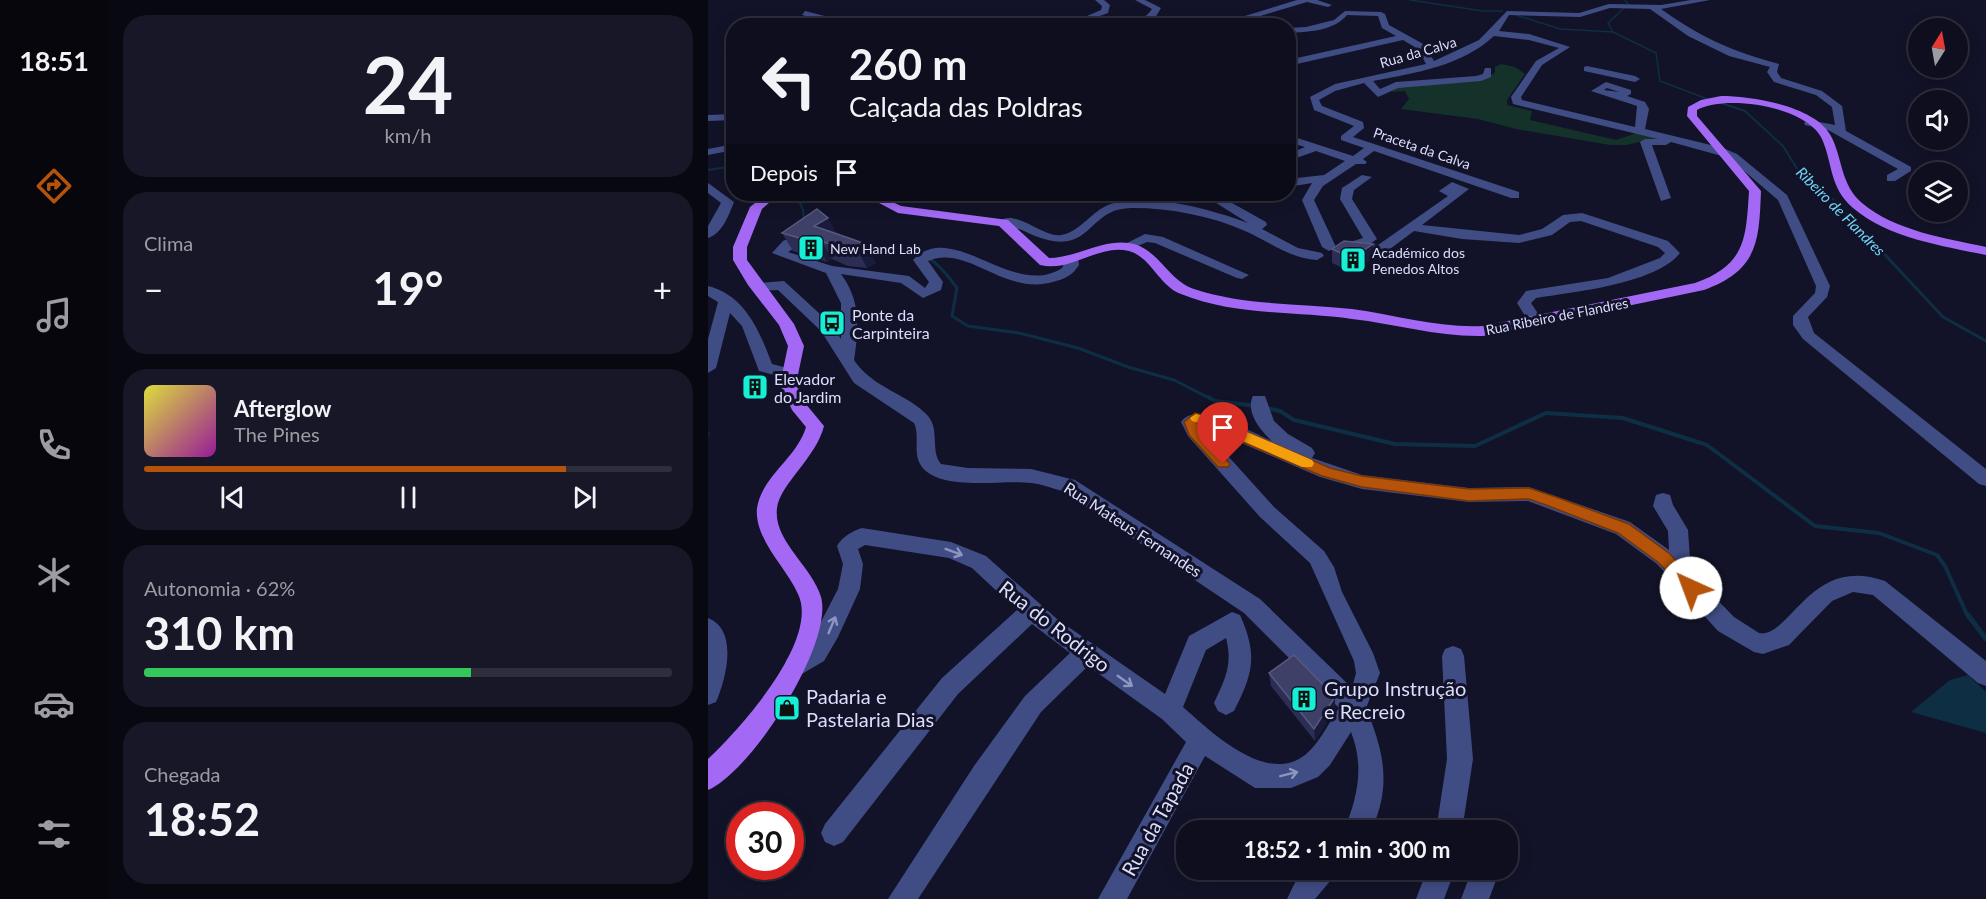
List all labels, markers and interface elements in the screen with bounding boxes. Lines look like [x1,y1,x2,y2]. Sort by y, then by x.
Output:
north arrow [1908,18,1968,78]
map controls [1908,18,1968,222]
street label: Rua da Calva [1378,33,1458,71]
text: 24 [363,37,453,131]
text: 260 m [849,39,967,89]
icon: left [750,42,828,120]
text: 18:51 [19,44,89,77]
text: Calçada das Poldras [849,90,1083,123]
button: sound [1908,90,1968,150]
text: km/h [385,123,431,147]
street label: Praceta da Calva [1371,123,1473,173]
icon: arrive [830,156,863,189]
text: Depois [750,159,818,186]
button: layers [1908,162,1968,222]
water label: Ribeiro de Flandres [1793,163,1889,259]
icon: directions [33,165,75,207]
text: Clima [144,231,193,255]
building icon: New Hand Lab [796,233,826,263]
place label: New Hand Lab [830,240,921,257]
place label: Académico dos Penedos Altos [1372,244,1465,277]
building icon: Académico dos Penedos Altos [1338,245,1368,275]
text: 19° [373,261,443,315]
text: − [144,269,163,309]
text: + [653,269,672,309]
icon: music [33,294,75,336]
street label: Rua Ribeiro de Flandres [1484,294,1630,338]
place label: Ponte da Carpinteira [852,305,930,342]
bus stop icon: Ponte da Carpinteira [817,308,847,338]
place label: Elevador do Jardim [774,369,842,406]
building icon: Elevador do Jardim [740,372,770,402]
text: Afterglow [234,395,331,422]
pin [1197,402,1248,464]
icon: arrive [1206,411,1239,444]
text: The Pines [234,422,320,446]
icon: phone [33,424,75,466]
street label: Rua Mateus Fernandes [1061,477,1205,581]
icon: previous [216,481,249,514]
icon: pause [392,481,425,514]
icon: next [568,481,601,514]
one-way arrow [944,547,963,558]
icon: climate [33,554,75,596]
position arrow [1659,556,1723,620]
street label: Rua do Rodrigo [995,575,1115,677]
text: Autonomia · 62% [144,576,295,600]
text: 310 km [144,606,295,660]
one-way arrow [827,616,838,634]
one-way arrow [1117,675,1133,687]
place label: Grupo Instrução e Recreio [1324,676,1466,723]
icon: car [33,683,75,725]
place label: Padaria e Pastelaria Dias [806,684,934,731]
building icon: Grupo Instrução e Recreio [1289,684,1319,714]
shop icon: Padaria e Pastelaria Dias [772,693,802,723]
street label: Rua da Tapada [1116,758,1198,880]
text: Chegada [144,762,221,786]
one-way arrow [1279,767,1298,779]
text: 18:52 [144,792,260,846]
speed limit sign: 30 [726,802,804,880]
icon: filters [33,813,75,855]
text: 18:52 · 1 min · 300 m [1244,836,1450,863]

